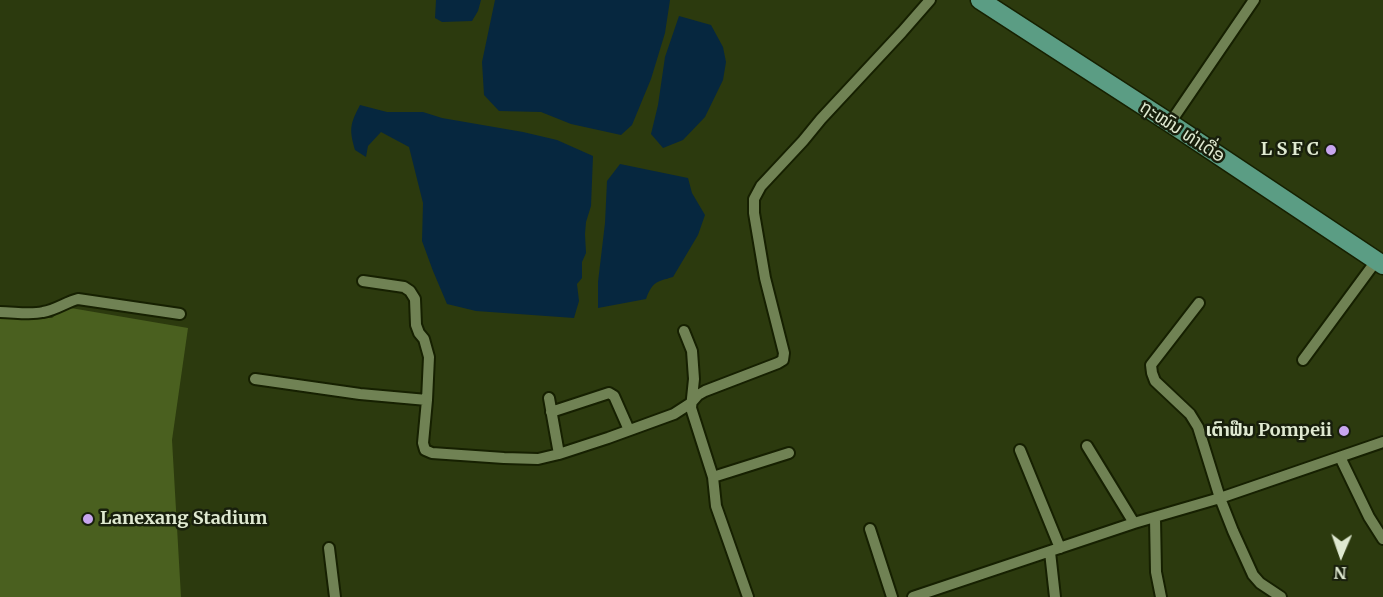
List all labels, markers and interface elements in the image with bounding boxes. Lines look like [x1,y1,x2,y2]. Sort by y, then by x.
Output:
street label: ຖະໝົນ ທ່າເດື່ອ [1135,96,1229,168]
place label: L S F C [1261,139,1319,161]
marker: L S F C [1324,143,1338,157]
place label: ເຕົາຟືນ Pompeii [1206,420,1332,442]
marker: ເຕົາຟືນ Pompeii [1337,424,1351,438]
place label: Lanexang Stadium [100,508,267,530]
marker: Lanexang Stadium [81,512,95,526]
north arrow [1311,525,1371,585]
text: N [1334,563,1347,583]

